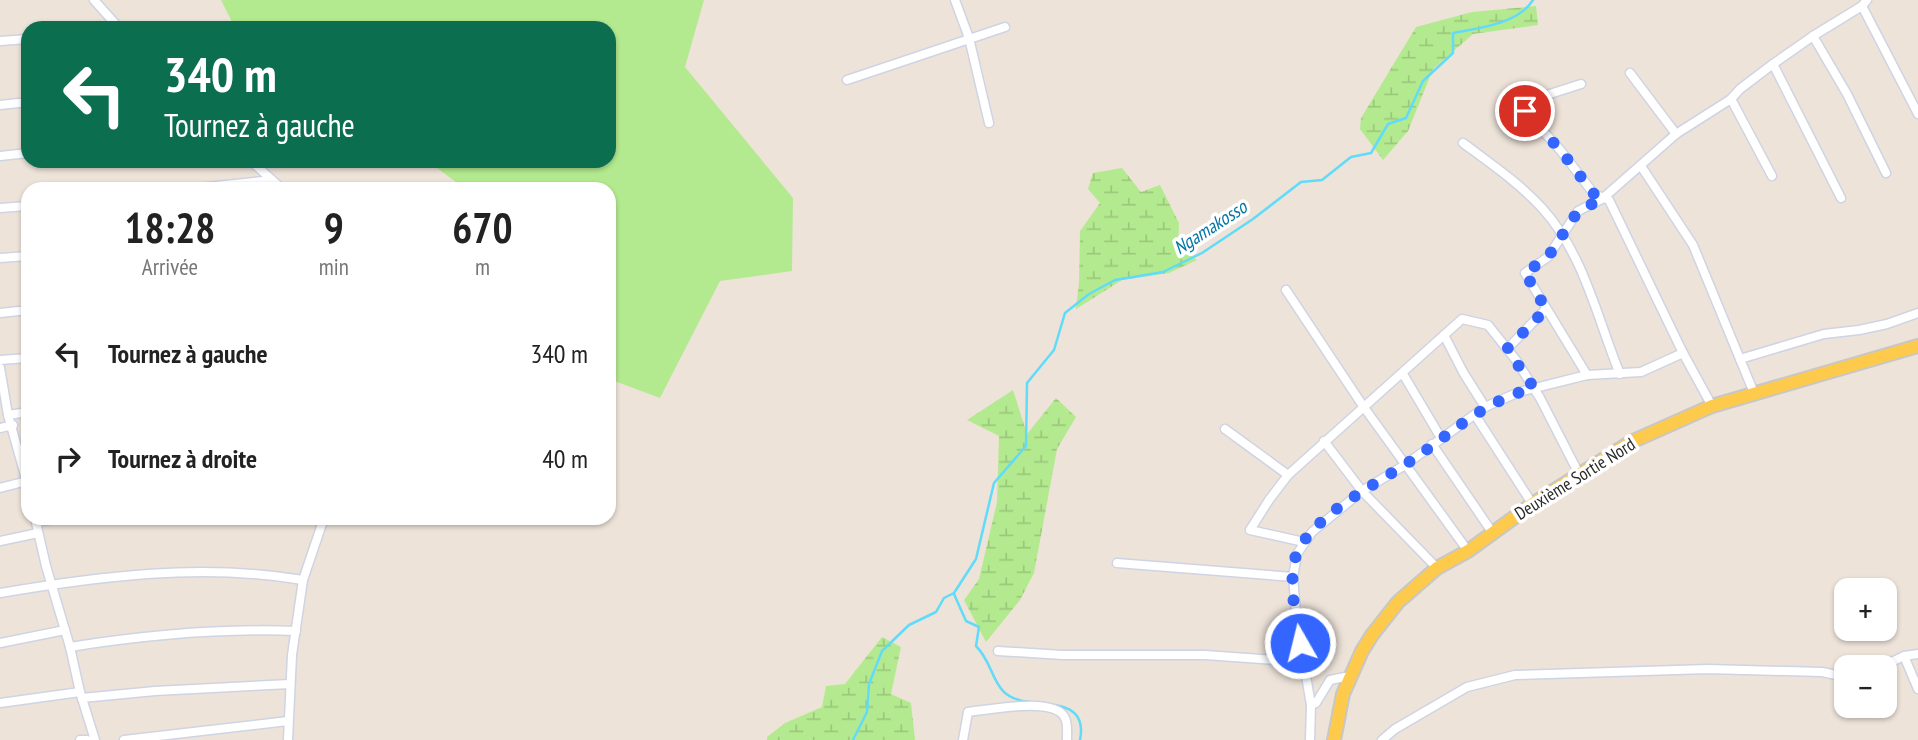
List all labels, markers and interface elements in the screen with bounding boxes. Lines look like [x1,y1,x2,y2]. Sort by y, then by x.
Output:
text: 340 m [164,42,277,106]
icon: left [49,49,140,140]
pin [1495,81,1555,141]
icon: arrive [1506,92,1544,130]
text: Tournez à gauche [164,104,355,146]
water label: Ngamakosso [1169,194,1253,260]
text: 18:28 [124,200,215,255]
text: 9 [324,200,344,255]
text: 670 [452,200,513,255]
text: Arrivée [142,252,198,281]
text: min [319,252,349,281]
text: m [475,252,490,281]
icon: left [49,335,87,373]
text: Tournez à gauche [108,337,268,370]
text: 340 m [530,337,588,370]
street label: Deuxième Sortie Nord [1510,432,1639,525]
icon: right [49,440,87,478]
text: Tournez à droite [108,442,257,475]
text: 40 m [542,442,588,475]
map controls [1834,578,1897,718]
button: + [1834,578,1897,641]
position arrow [1263,606,1337,680]
button: − [1834,655,1897,718]

